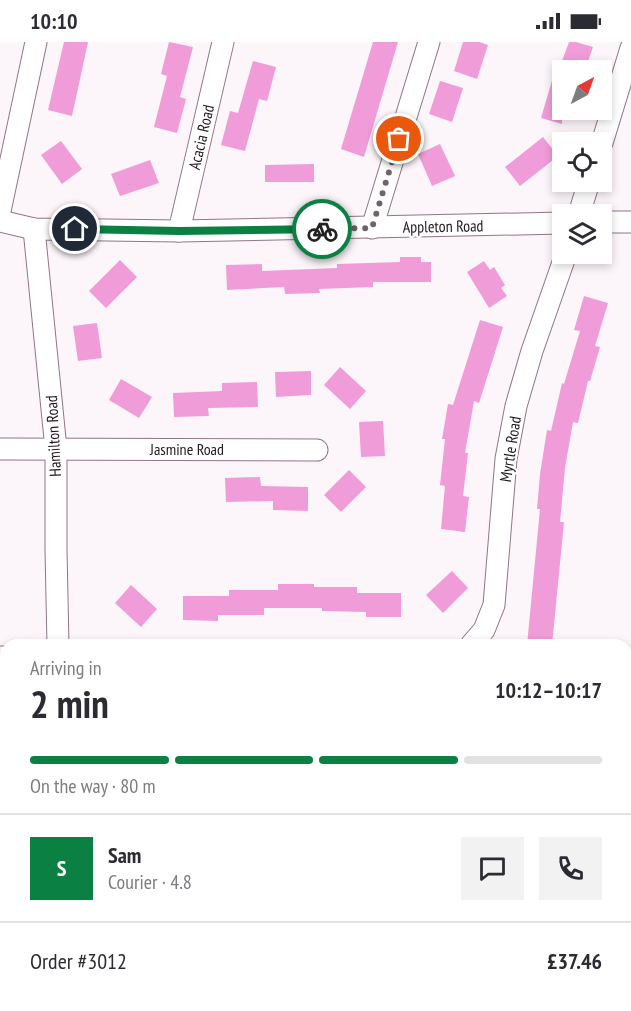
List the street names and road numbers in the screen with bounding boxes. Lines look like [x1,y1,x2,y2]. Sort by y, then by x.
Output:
street label: Acacia Road [184,103,218,171]
street label: Appleton Road [402,215,484,237]
street label: Hamilton Road [41,395,65,477]
street label: Myrtle Road [495,415,525,483]
street label: Jasmine Road [149,439,224,459]

